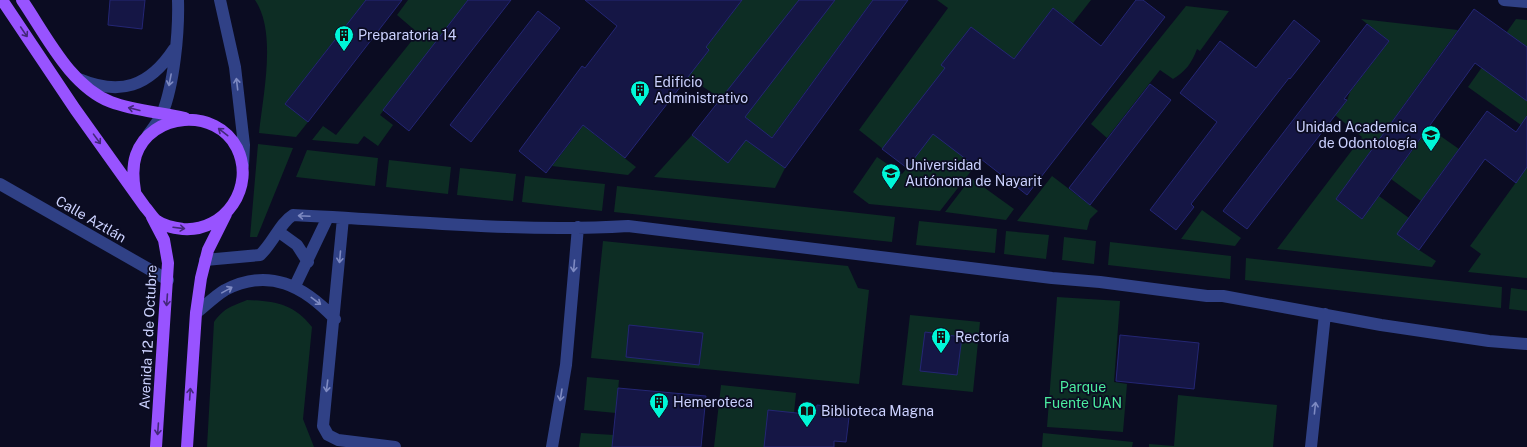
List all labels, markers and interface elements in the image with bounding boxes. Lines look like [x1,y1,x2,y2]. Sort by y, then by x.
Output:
building icon: Preparatoria 14 [333,24,355,52]
one-way arrow [19,27,28,38]
place label: Preparatoria 14 [358,27,457,43]
one-way arrow [166,74,174,87]
place label: Edificio Administrativo [654,74,748,106]
one-way arrow [233,78,241,91]
building icon: Edificio Administrativo [629,79,651,107]
one-way arrow [128,104,141,112]
place label: Unidad Academica de Odontología [1296,119,1417,151]
school or university icon: Unidad Academica de Odontología [1420,124,1442,152]
one-way arrow [217,127,228,136]
one-way arrow [93,134,101,145]
place label: Universidad Autónoma de Nayarit [905,157,1042,189]
school or university icon: Universidad Autónoma de Nayarit [880,162,902,190]
street label: Calle Aztlán [53,192,129,246]
one-way arrow [298,212,311,219]
one-way arrow [173,225,186,232]
one-way arrow [336,250,344,263]
one-way arrow [571,259,578,272]
street label: Avenida 12 de Octubre [136,264,160,410]
one-way arrow [221,286,233,293]
one-way arrow [163,293,170,306]
one-way arrow [311,297,322,305]
building icon: Rectoría [930,326,952,354]
place label: Rectoría [955,329,1009,345]
one-way arrow [323,379,331,392]
park label: Parque Fuente UAN [1044,379,1122,411]
one-way arrow [187,388,194,401]
one-way arrow [556,388,564,401]
building icon: Hemeroteca [648,391,670,419]
place label: Hemeroteca [673,394,753,410]
library icon: Biblioteca Magna [796,400,818,428]
one-way arrow [1311,402,1319,415]
place label: Biblioteca Magna [821,403,934,419]
one-way arrow [154,422,161,435]

